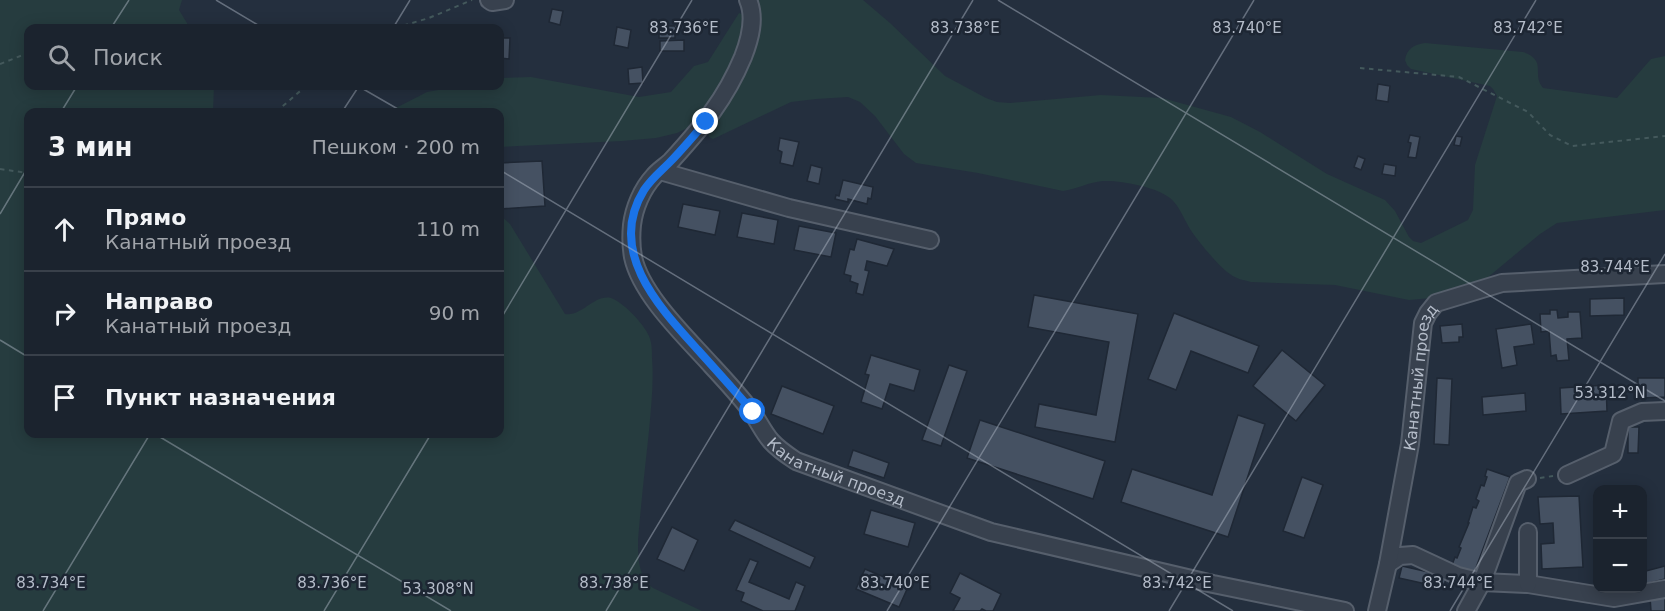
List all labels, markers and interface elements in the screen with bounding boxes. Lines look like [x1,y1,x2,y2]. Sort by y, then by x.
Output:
text: 83.736°E [649,19,719,37]
text: 83.738°E [930,19,1000,37]
text: 83.740°E [1212,19,1282,37]
text: 83.742°E [1493,19,1563,37]
search box [24,24,504,90]
icon: search [45,41,78,74]
text: Поиск [93,45,163,70]
route end [692,108,718,134]
text: 3 мин [48,132,133,162]
text: Пешком · 200 m [312,135,480,159]
text: Прямо [105,205,186,230]
icon: ahead [48,213,81,246]
text: 110 m [416,217,480,241]
text: Канатный проезд [105,230,291,254]
text: 83.744°E [1580,258,1650,276]
text: Направо [105,289,213,314]
icon: right [48,297,81,330]
street label: Канатный проезд [1399,300,1441,452]
text: 90 m [429,301,480,325]
text: Канатный проезд [105,314,291,338]
icon: arrive [48,381,81,414]
text: 53.312°N [1574,384,1646,402]
text: Пункт назначения [105,385,336,410]
route start [739,398,765,424]
street label: Канатный проезд [763,433,908,510]
map controls [1593,485,1647,593]
button: + [1593,485,1647,539]
button: − [1593,539,1647,593]
text: 83.734°E [16,574,86,592]
text: 83.736°E [297,574,367,592]
text: 83.738°E [579,574,649,592]
text: 83.740°E [860,574,930,592]
text: 83.742°E [1142,574,1212,592]
text: 83.744°E [1423,574,1493,592]
text: 53.308°N [402,580,474,598]

